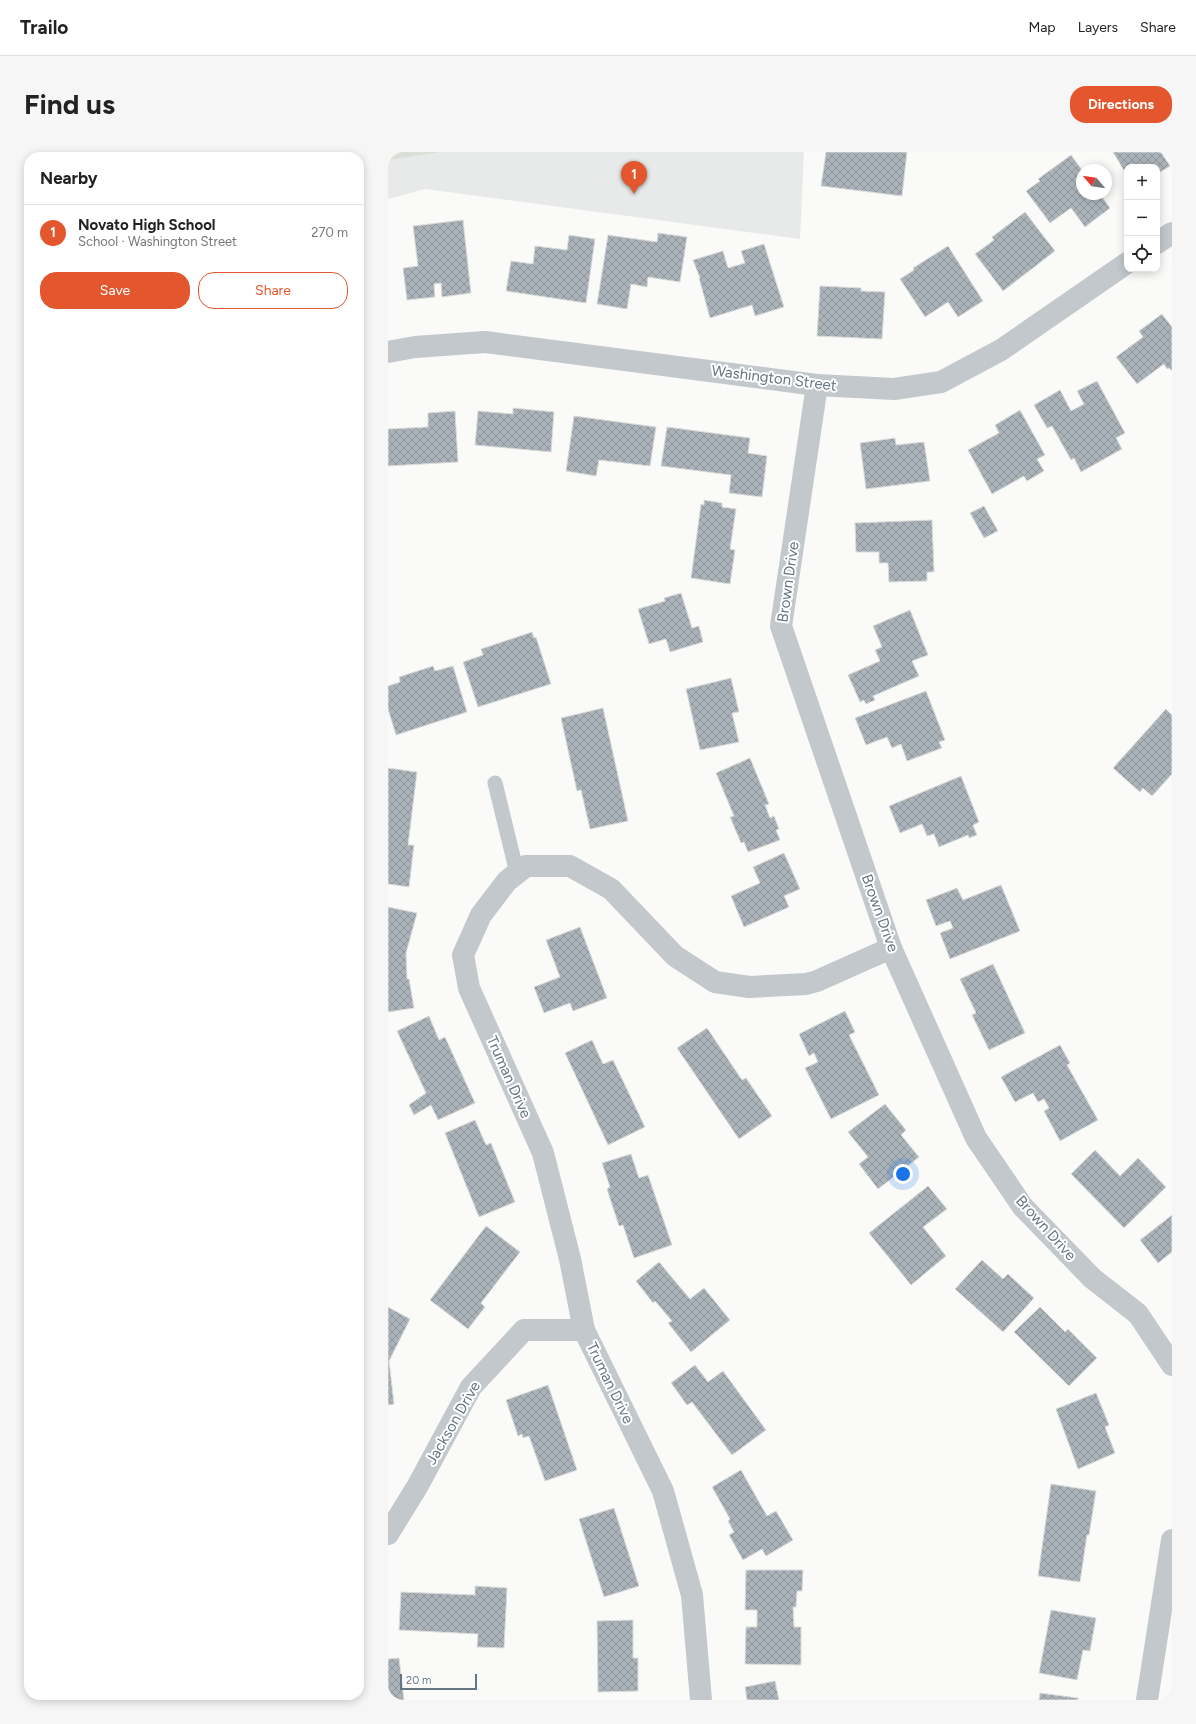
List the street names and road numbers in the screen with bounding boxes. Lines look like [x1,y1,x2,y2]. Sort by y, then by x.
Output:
street label: Washington Street [710,361,838,395]
street label: Brown Drive [773,541,803,623]
street label: Brown Drive [858,872,902,954]
street label: Truman Drive [483,1033,535,1121]
street label: Brown Drive [1012,1192,1080,1264]
street label: Truman Drive [583,1339,637,1427]
street label: Jackson Drive [422,1378,484,1468]

